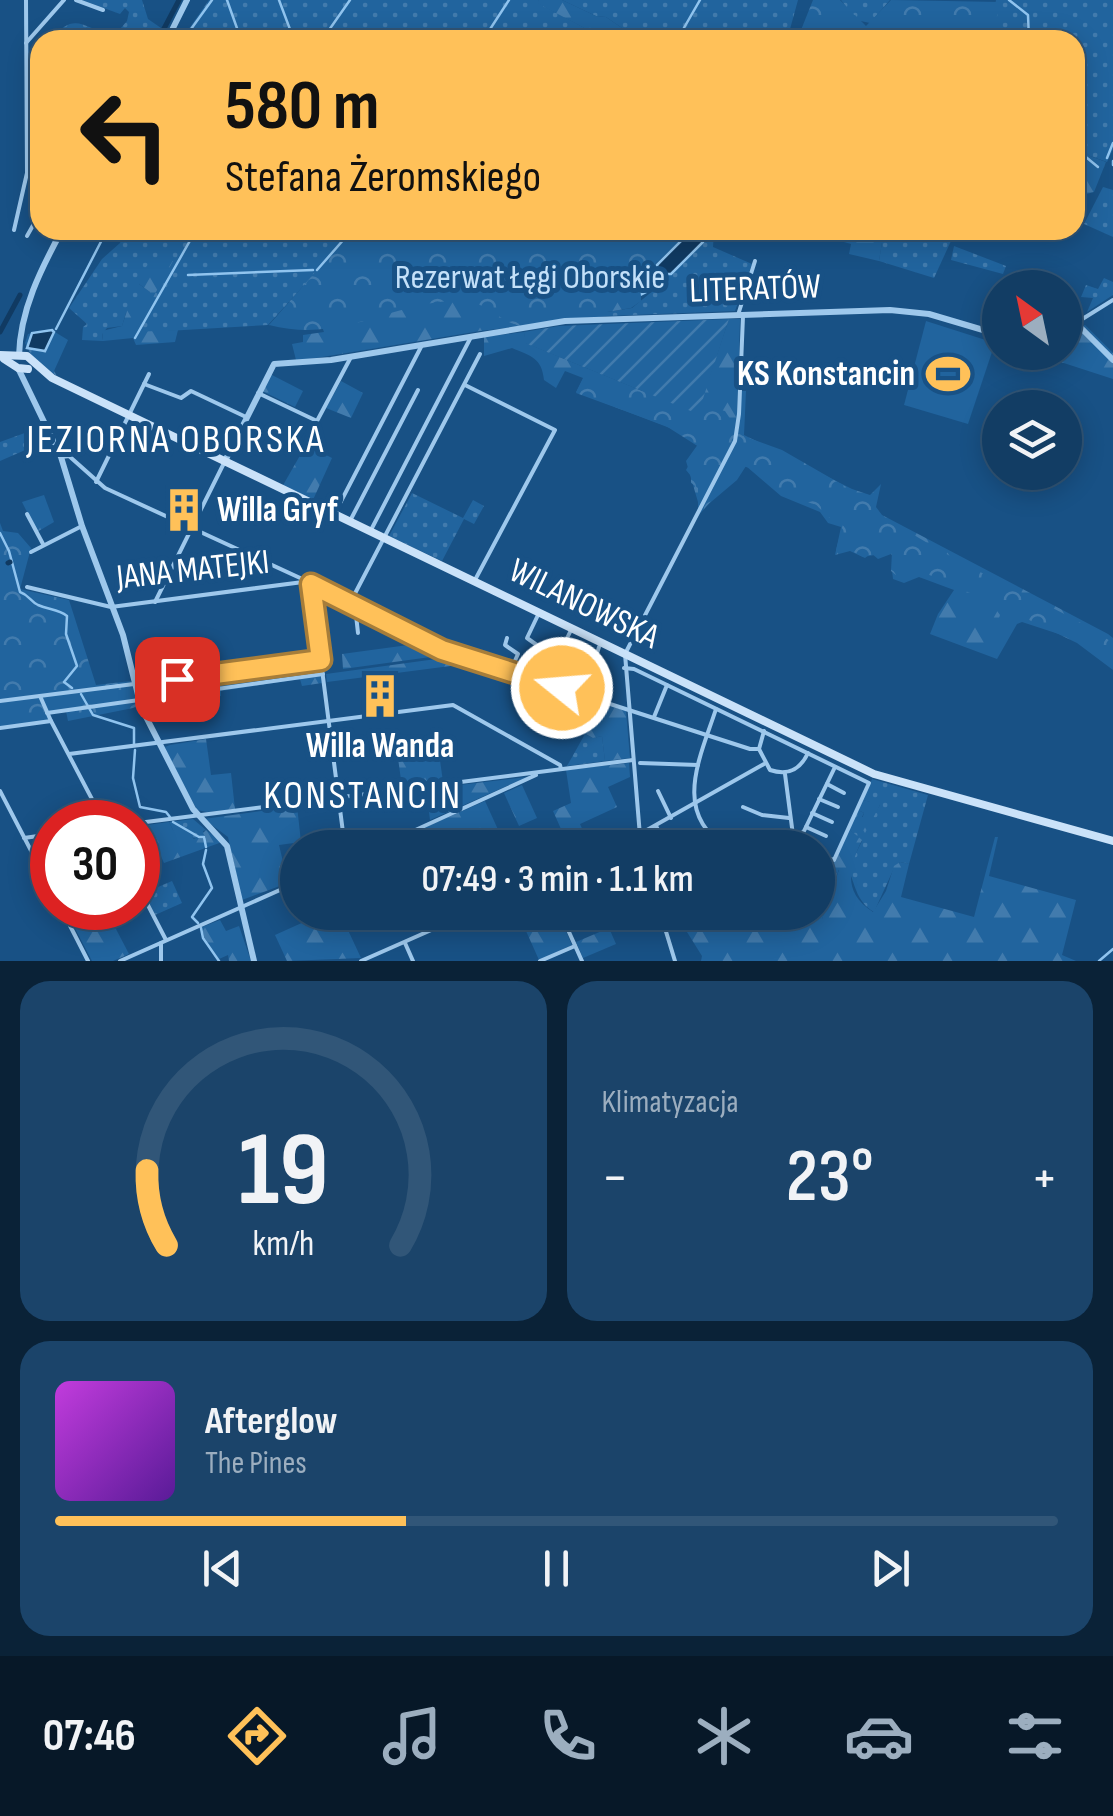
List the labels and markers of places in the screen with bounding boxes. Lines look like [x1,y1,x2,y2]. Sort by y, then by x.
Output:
sports icon: KS Konstancin [924,350,972,398]
place label: KS Konstancin [737,353,915,396]
building icon: Willa Gryf [160,486,208,534]
place label: Willa Gryf [217,489,339,532]
pin [135,637,220,722]
building icon: Willa Wanda [356,672,404,720]
place label: Willa Wanda [306,725,454,768]

